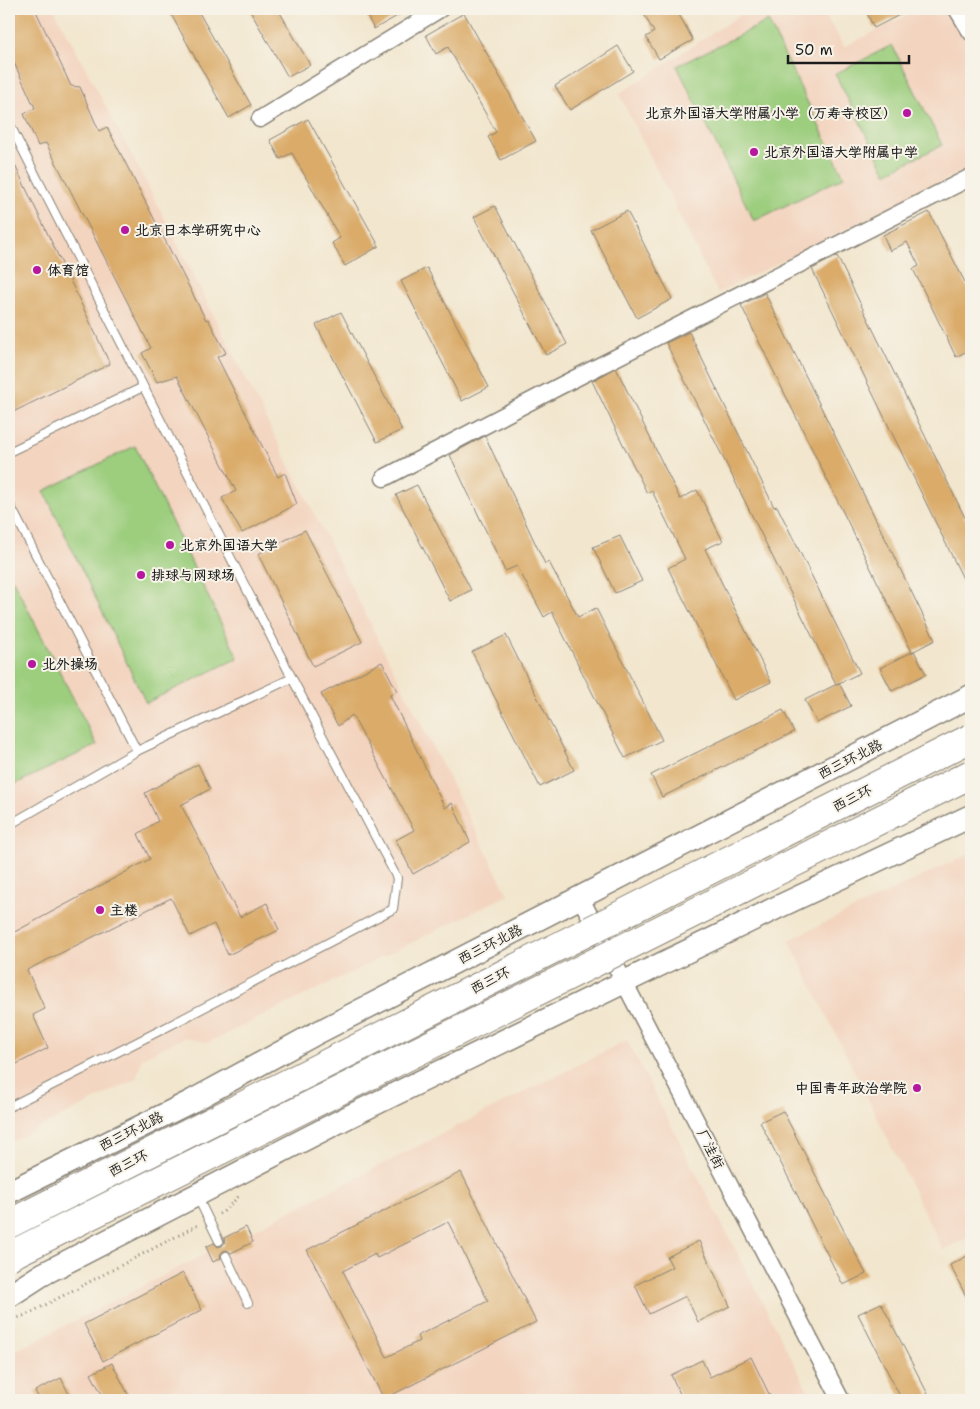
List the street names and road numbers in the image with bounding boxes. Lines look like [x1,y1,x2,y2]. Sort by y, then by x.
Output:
street label: 西三环北路 [815,735,885,783]
street label: 西三环 [829,780,875,816]
street label: 西三环北路 [455,920,525,968]
street label: 西三环 [467,962,513,998]
street label: 西三环北路 [96,1107,166,1155]
street label: 厂洼街 [693,1126,729,1172]
street label: 西三环 [105,1145,151,1181]

